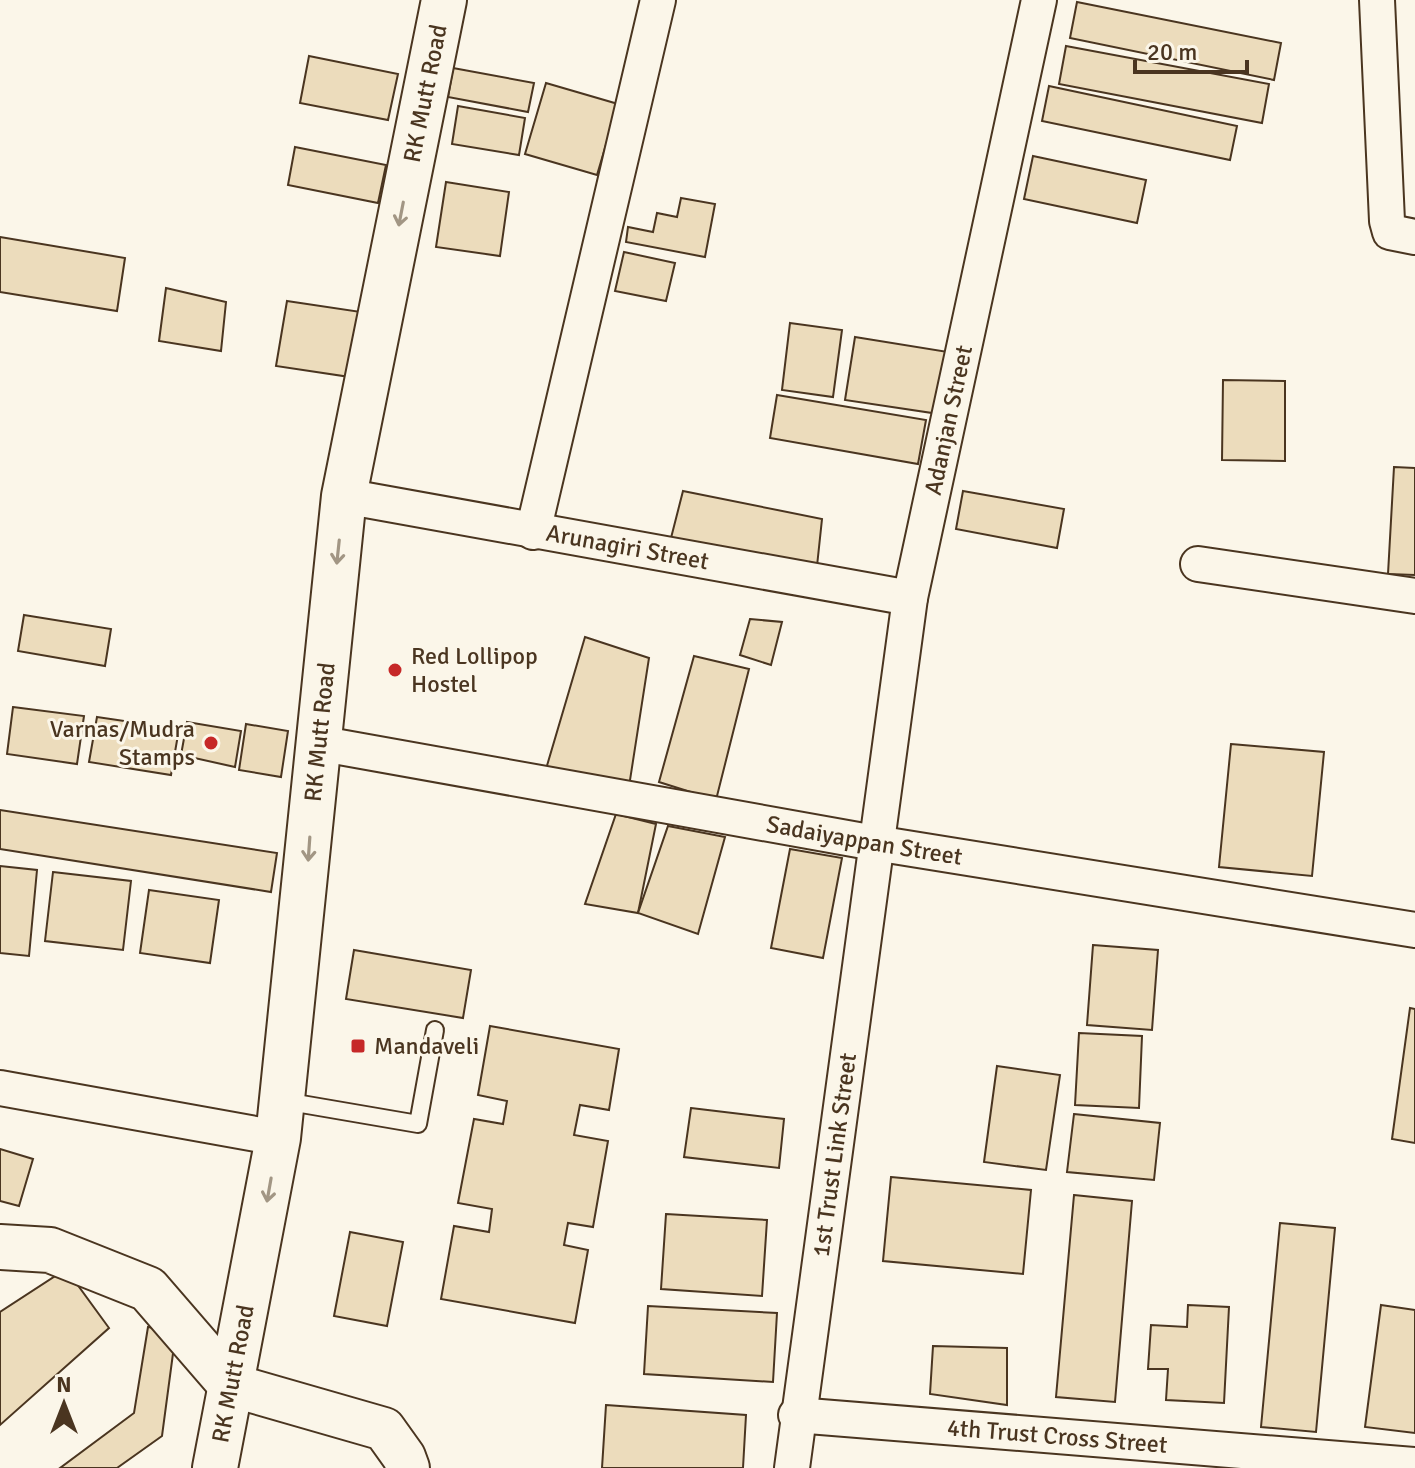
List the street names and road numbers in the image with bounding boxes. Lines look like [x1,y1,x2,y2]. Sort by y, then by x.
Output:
street label: RK Mutt Road [397,22,454,165]
street label: Adanjan Street [918,342,979,498]
street label: Arunagiri Street [544,518,711,576]
street label: RK Mutt Road [298,661,342,803]
street label: Sadaiyappan Street [764,809,965,872]
street label: 1st Trust Link Street [806,1051,863,1259]
street label: RK Mutt Road [205,1302,261,1445]
street label: 4th Trust Cross Street [946,1412,1168,1460]

